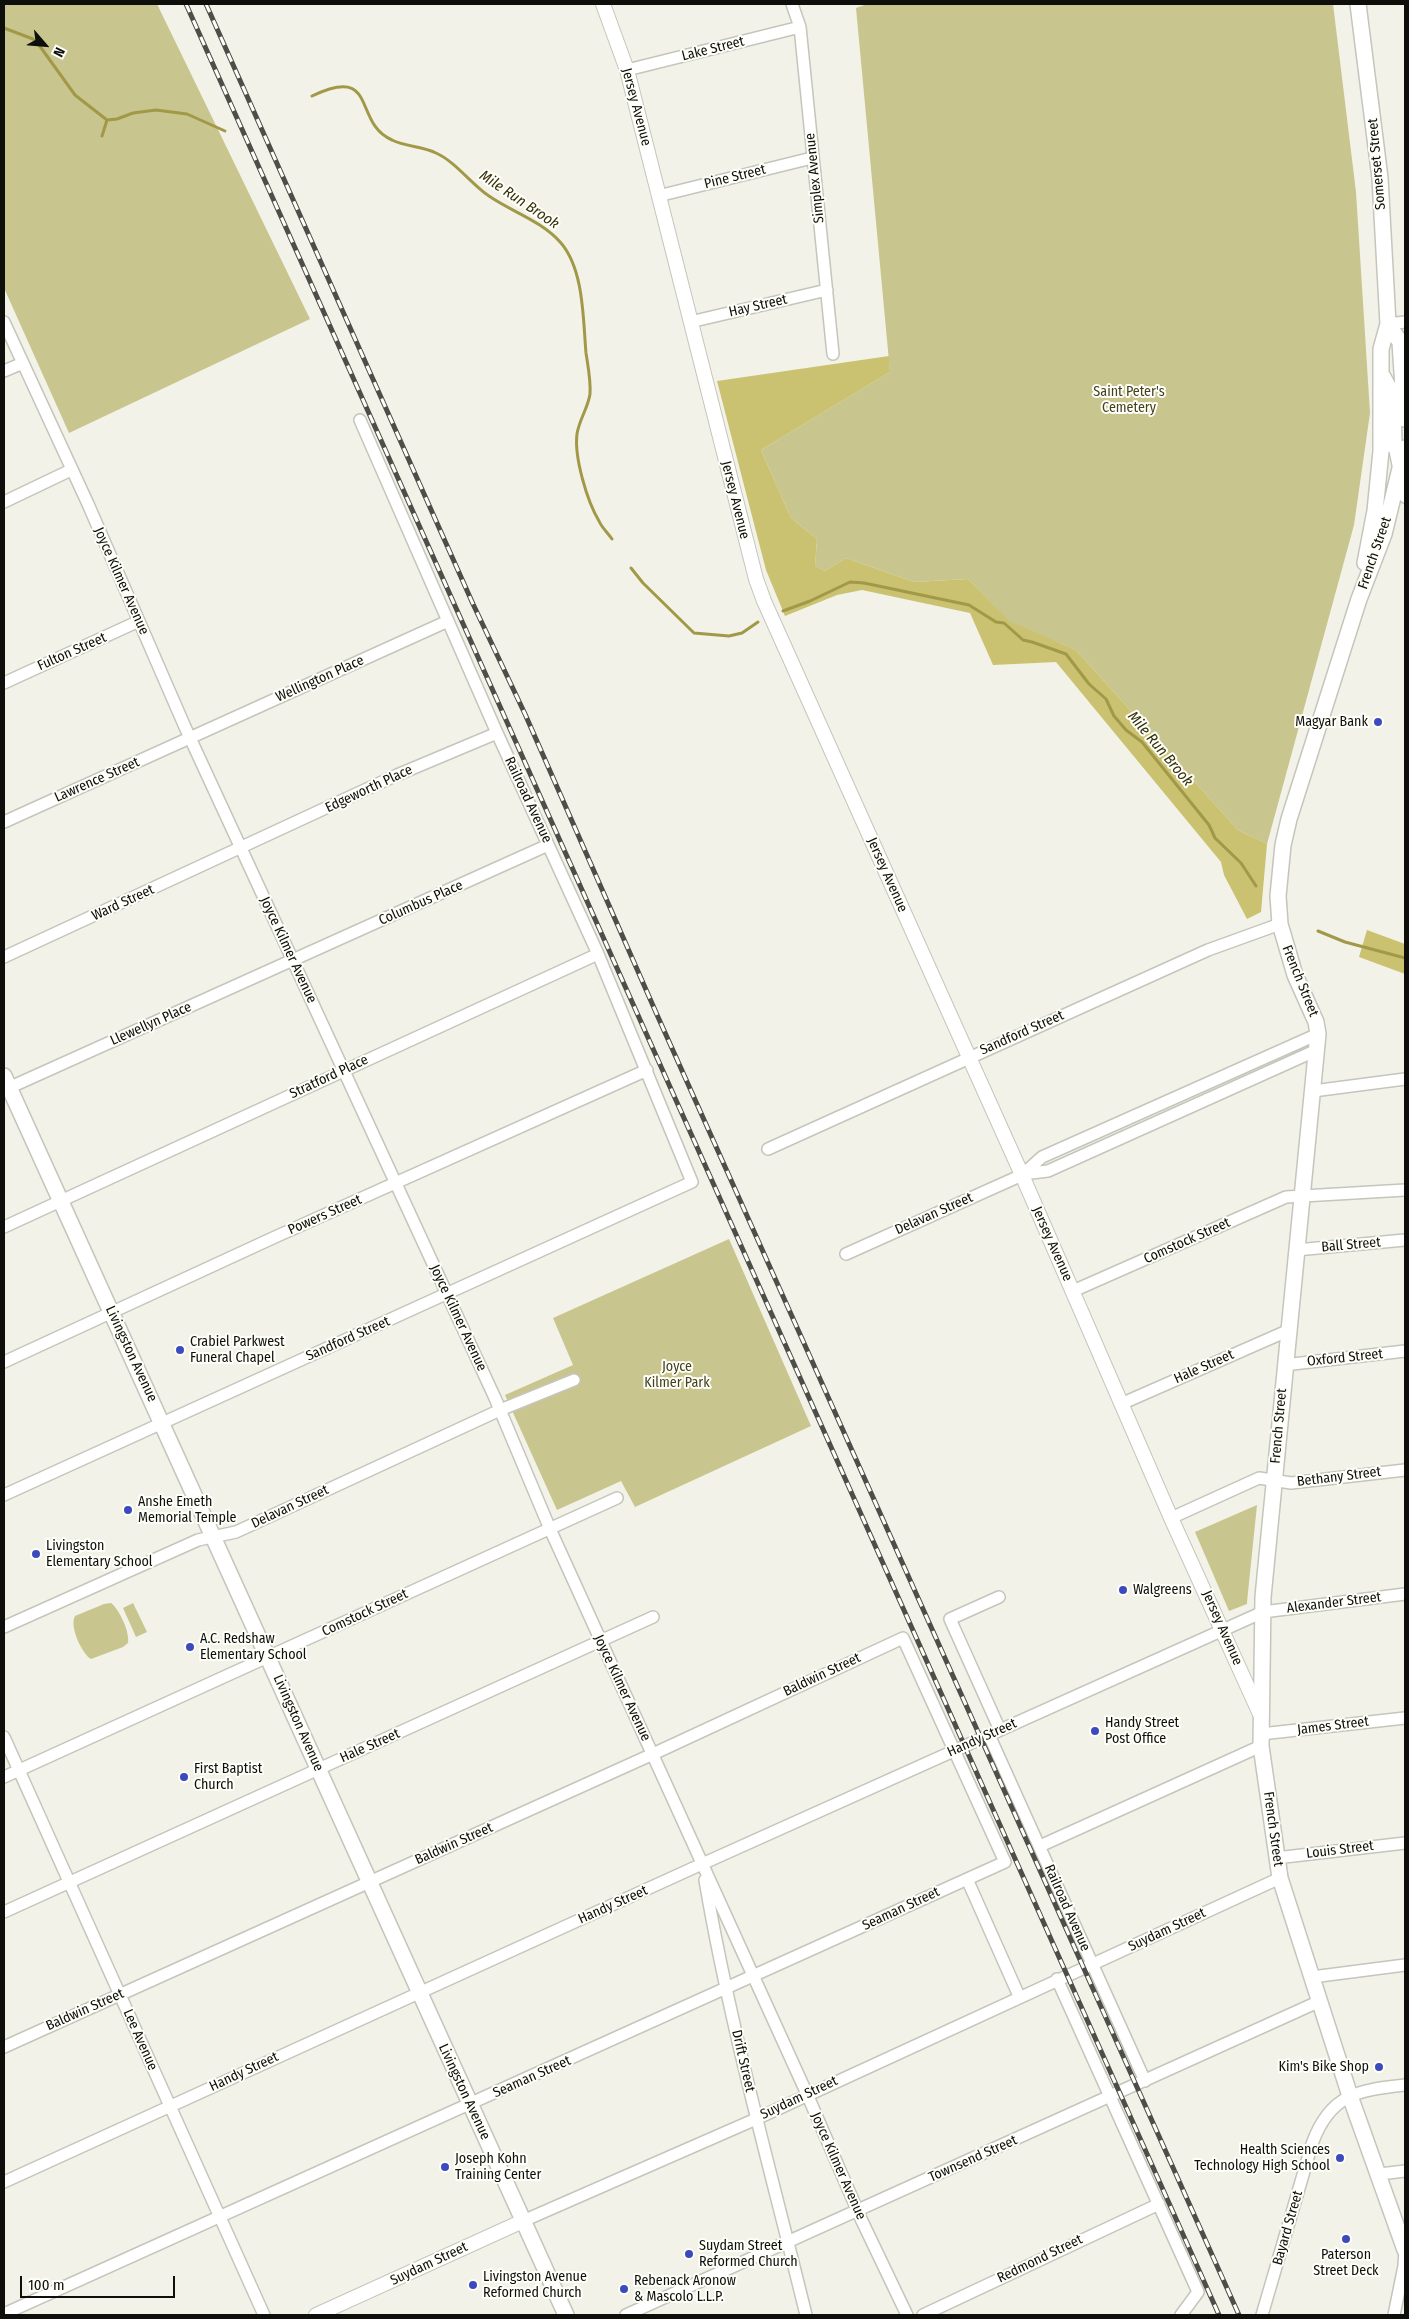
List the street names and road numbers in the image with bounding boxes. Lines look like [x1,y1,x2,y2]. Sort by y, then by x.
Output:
street label: Lake Street [680,33,746,65]
street label: Jersey Avenue [618,66,654,148]
street label: Somerset Street [1365,118,1389,210]
street label: Simplex Avenue [802,132,828,224]
street label: Pine Street [702,161,768,193]
street label: Hay Street [727,291,789,321]
street label: Jersey Avenue [717,459,753,541]
street label: French Street [1355,515,1395,591]
street label: Joyce Kilmer Avenue [90,525,152,637]
street label: Fulton Street [35,629,109,675]
street label: Wellington Place [273,652,367,706]
street label: Lawrence Street [52,754,142,806]
street label: Railroad Avenue [501,754,555,846]
street label: Edgeworth Place [323,762,415,816]
street label: Jersey Avenue [863,835,911,915]
street label: Columbus Place [376,877,466,929]
street label: Ward Street [89,881,157,925]
street label: Joyce Kilmer Avenue [256,894,320,1006]
street label: French Street [1278,943,1322,1019]
street label: Llewellyn Place [108,999,194,1049]
street label: Sandford Street [978,1007,1066,1059]
street label: Stratford Place [287,1052,371,1102]
street label: Delavan Street [893,1189,975,1239]
street label: Powers Street [286,1191,364,1239]
street label: Jersey Avenue [1028,1204,1076,1284]
street label: Comstock Street [1141,1214,1233,1268]
street label: Ball Street [1321,1234,1381,1256]
street label: Joyce Kilmer Avenue [426,1262,490,1374]
street label: Livingston Avenue [101,1303,161,1405]
street label: Sandford Street [304,1313,392,1365]
street label: Hale Street [1172,1346,1236,1388]
street label: Oxford Street [1306,1346,1384,1370]
street label: French Street [1267,1388,1291,1464]
street label: Bethany Street [1296,1464,1382,1490]
street label: Delavan Street [249,1482,331,1532]
street label: Comstock Street [319,1586,411,1640]
street label: Jersey Avenue [1198,1588,1246,1668]
street label: Alexander Street [1286,1589,1382,1617]
street label: Joyce Kilmer Avenue [590,1632,654,1744]
street label: Baldwin Street [781,1650,863,1700]
street label: Livingston Avenue [269,1672,327,1774]
street label: James Street [1296,1713,1370,1739]
street label: Handy Street [945,1715,1019,1761]
street label: Hale Street [338,1725,402,1767]
street label: French Street [1259,1790,1287,1868]
street label: Baldwin Street [413,1819,495,1869]
street label: Louis Street [1305,1838,1375,1862]
street label: Railroad Avenue [1040,1862,1094,1954]
street label: Handy Street [576,1882,650,1928]
street label: Seaman Street [860,1884,942,1934]
street label: Suydam Street [1126,1905,1208,1955]
street label: Baldwin Street [44,1985,126,2035]
street label: Lee Avenue [119,2007,161,2073]
street label: Drift Street [728,2028,758,2094]
street label: Livingston Avenue [434,2041,494,2143]
street label: Handy Street [207,2049,281,2095]
street label: Seaman Street [491,2052,573,2102]
street label: Suydam Street [758,2073,840,2123]
street label: Joyce Kilmer Avenue [807,2110,869,2222]
street label: Townsend Street [926,2132,1020,2186]
street label: Bayard Street [1269,2189,1307,2267]
street label: Redmond Street [995,2231,1085,2287]
street label: Suydam Street [388,2239,470,2289]

